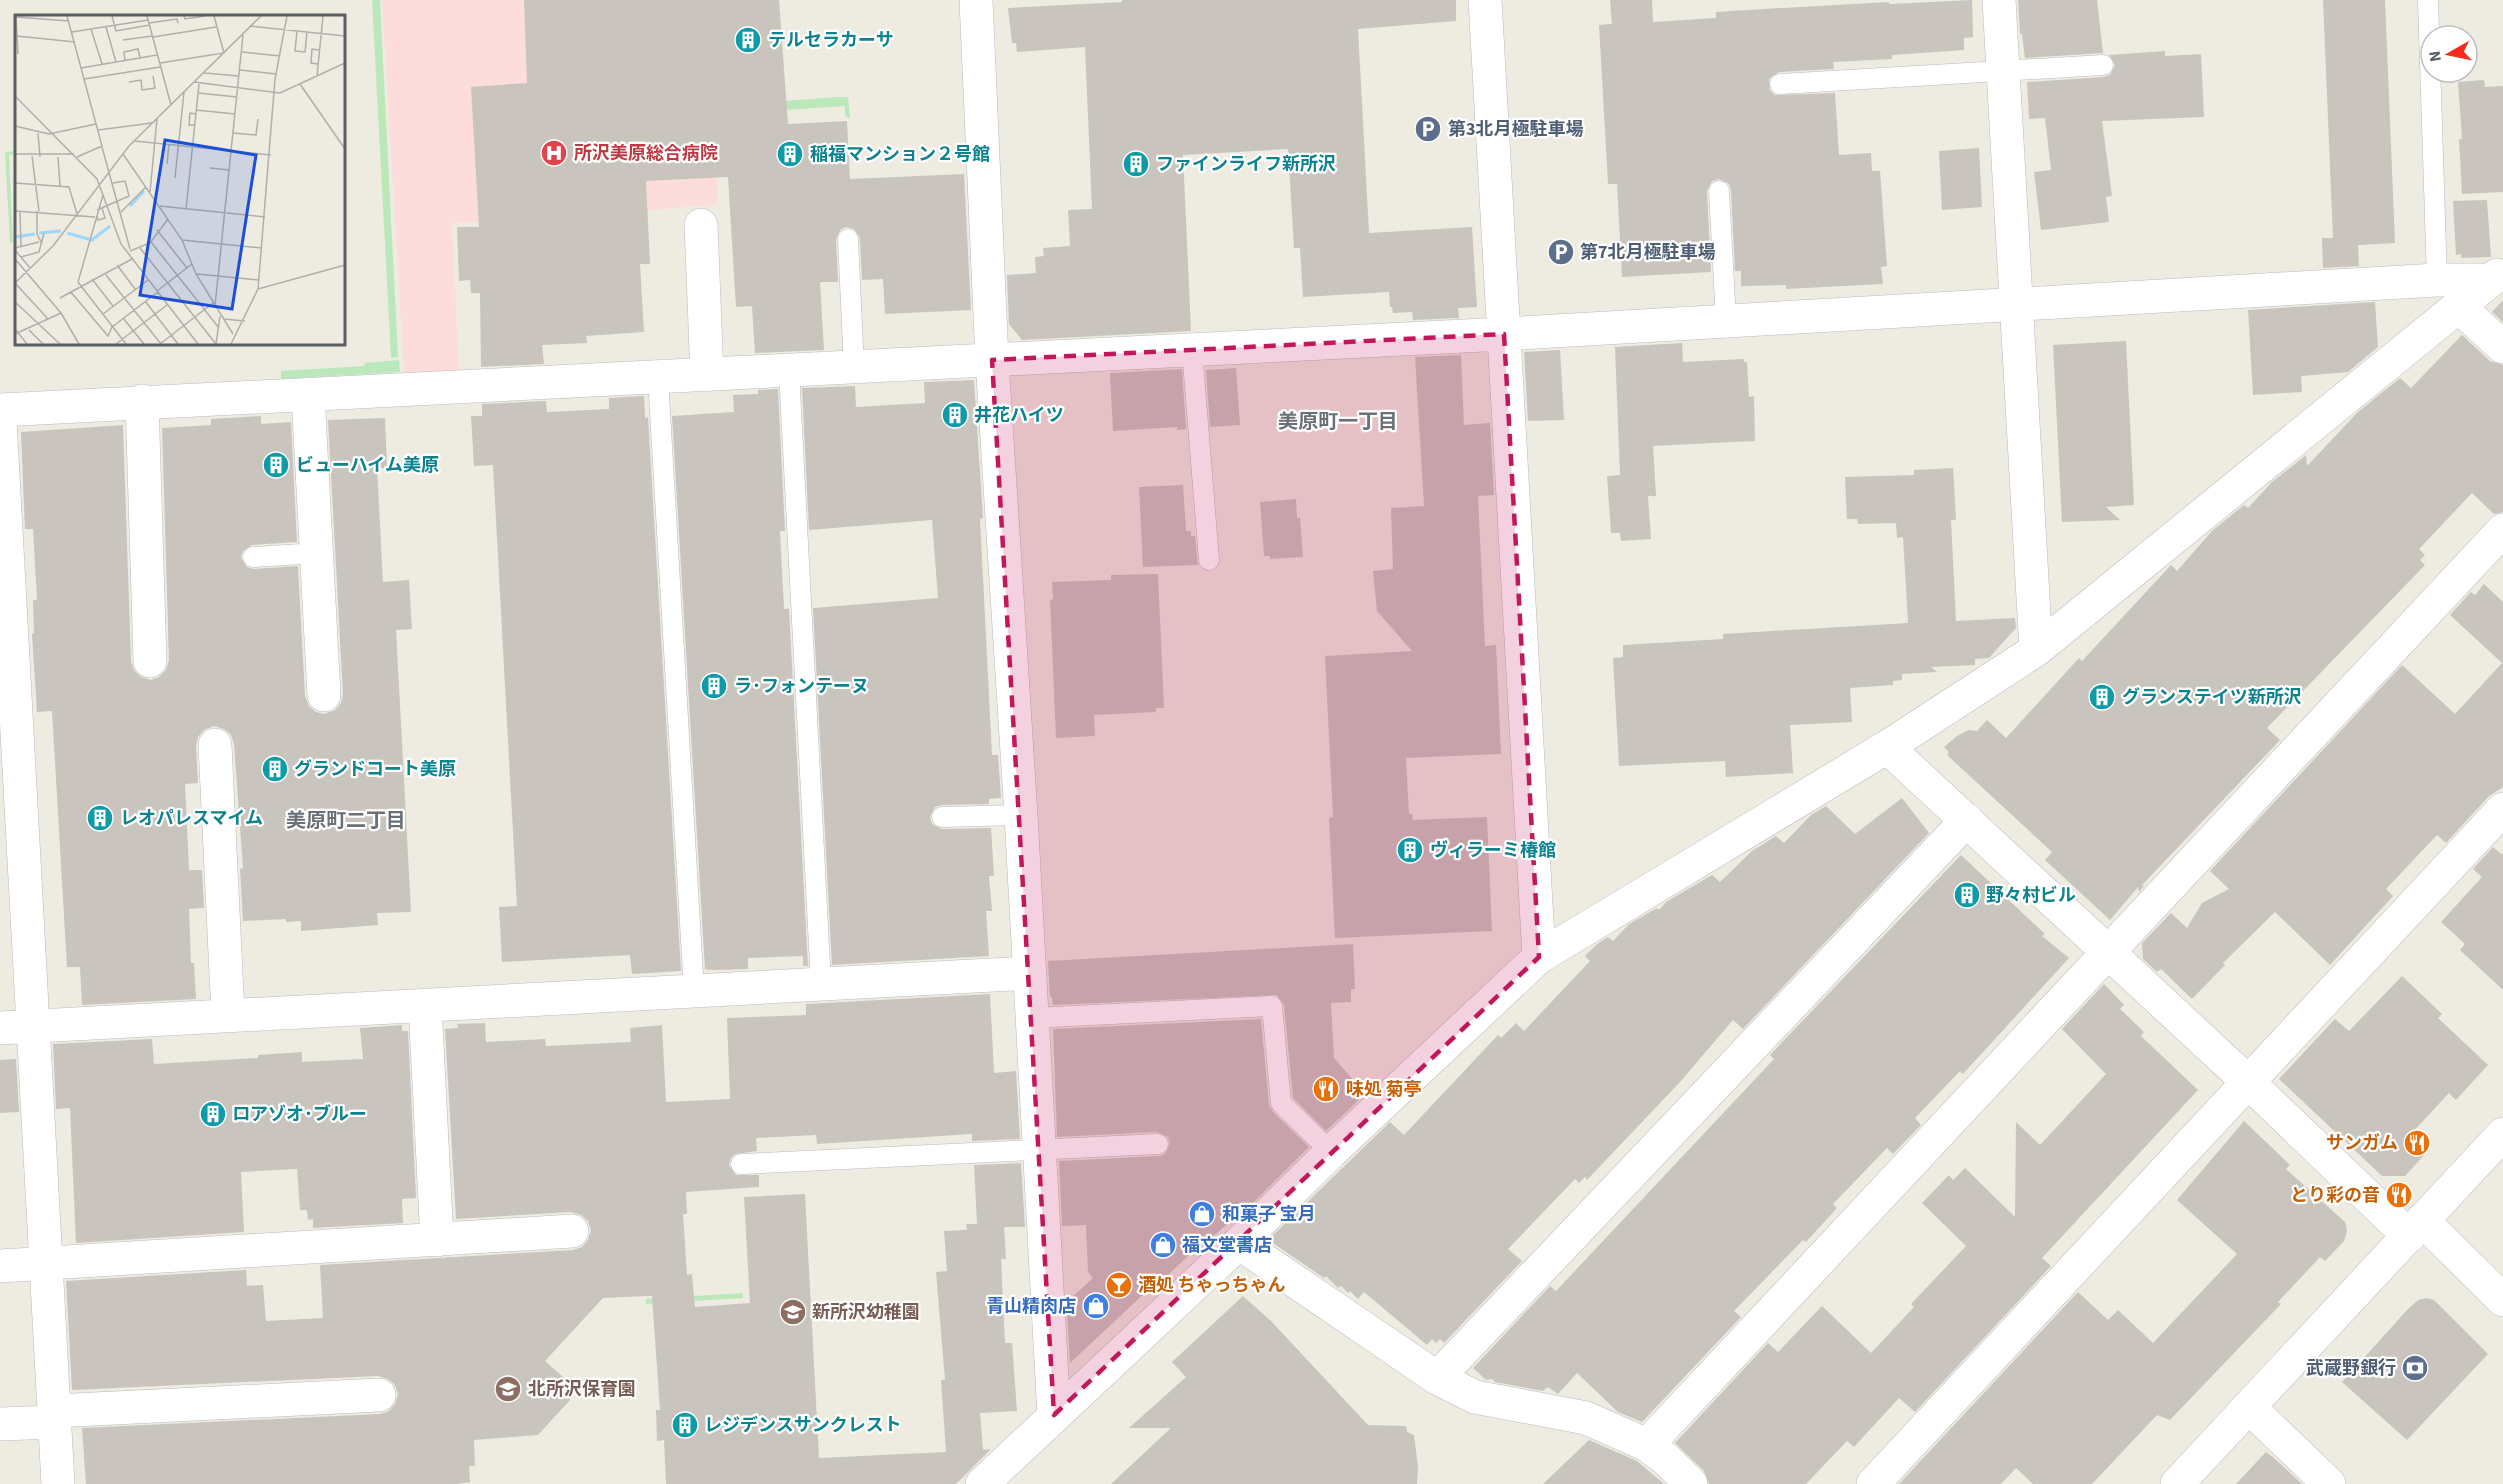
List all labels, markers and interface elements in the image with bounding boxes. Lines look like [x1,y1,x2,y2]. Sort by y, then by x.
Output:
inset map [15,15,345,345]
north arrow [2419,24,2479,84]
building icon: テルセラカーサ [733,25,763,55]
place label: テルセラカーサ [768,28,894,53]
text: N [2423,49,2447,63]
parking icon: 第3北月極駐車場 [1413,114,1443,144]
place label: 第3北月極駐車場 [1448,117,1584,142]
hospital icon: 所沢美原総合病院 [539,138,569,168]
building icon: 稲福マンション２号館 [775,139,805,169]
place label: 所沢美原総合病院 [574,141,718,166]
place label: 稲福マンション２号館 [810,142,990,167]
building icon: ファインライフ新所沢 [1121,149,1151,179]
place label: ファインライフ新所沢 [1156,152,1336,177]
parking icon: 第7北月極駐車場 [1546,237,1576,267]
place label: 第7北月極駐車場 [1580,240,1716,265]
building icon: 井花ハイツ [940,400,970,430]
place label: 井花ハイツ [974,403,1064,428]
district label: 美原町一丁目 [1278,408,1398,436]
building icon: ビューハイム美原 [261,450,291,480]
place label: ビューハイム美原 [296,453,439,478]
building icon: ラ･フォンテーヌ [699,671,729,701]
place label: ラ･フォンテーヌ [734,674,869,699]
building icon: グランステイツ新所沢 [2087,682,2117,712]
place label: グランステイツ新所沢 [2122,685,2302,710]
building icon: グランドコート美原 [260,754,290,784]
place label: グランドコート美原 [294,757,456,782]
building icon: レオパレスマイム [85,803,115,833]
place label: レオパレスマイム [120,806,263,831]
district label: 美原町二丁目 [286,807,406,835]
building icon: ヴィラーミ椿館 [1395,835,1425,865]
place label: ヴィラーミ椿館 [1430,838,1556,863]
building icon: 野々村ビル [1952,880,1982,910]
place label: 野々村ビル [1986,883,2076,908]
restaurant icon: 味処 菊亭 [1311,1074,1341,1104]
place label: 味処 菊亭 [1346,1077,1422,1102]
building icon: ロアゾオ･ブルー [198,1099,228,1129]
place label: ロアゾオ･ブルー [232,1102,367,1127]
restaurant icon: サンガム [2402,1128,2432,1158]
place label: サンガム [2326,1131,2398,1156]
restaurant icon: とり彩の音 [2384,1180,2414,1210]
place label: とり彩の音 [2290,1183,2380,1208]
shop icon: 和菓子 宝月 [1187,1199,1217,1229]
place label: 和菓子 宝月 [1222,1202,1316,1227]
shop icon: 福文堂書店 [1148,1230,1178,1260]
place label: 福文堂書店 [1182,1233,1272,1258]
bar icon: 酒処 ちゃっちゃん [1104,1270,1134,1300]
place label: 酒処 ちゃっちゃん [1138,1273,1286,1298]
shop icon: 青山精肉店 [1081,1291,1111,1321]
place label: 青山精肉店 [986,1294,1076,1319]
school or university icon: 新所沢幼稚園 [778,1297,808,1327]
place label: 新所沢幼稚園 [812,1300,920,1325]
bank icon: 武蔵野銀行 [2400,1353,2430,1383]
place label: 武蔵野銀行 [2306,1356,2396,1381]
school or university icon: 北所沢保育園 [493,1374,523,1404]
place label: 北所沢保育園 [528,1377,636,1402]
building icon: レジデンスサンクレスト [670,1410,700,1440]
place label: レジデンスサンクレスト [704,1413,902,1438]

